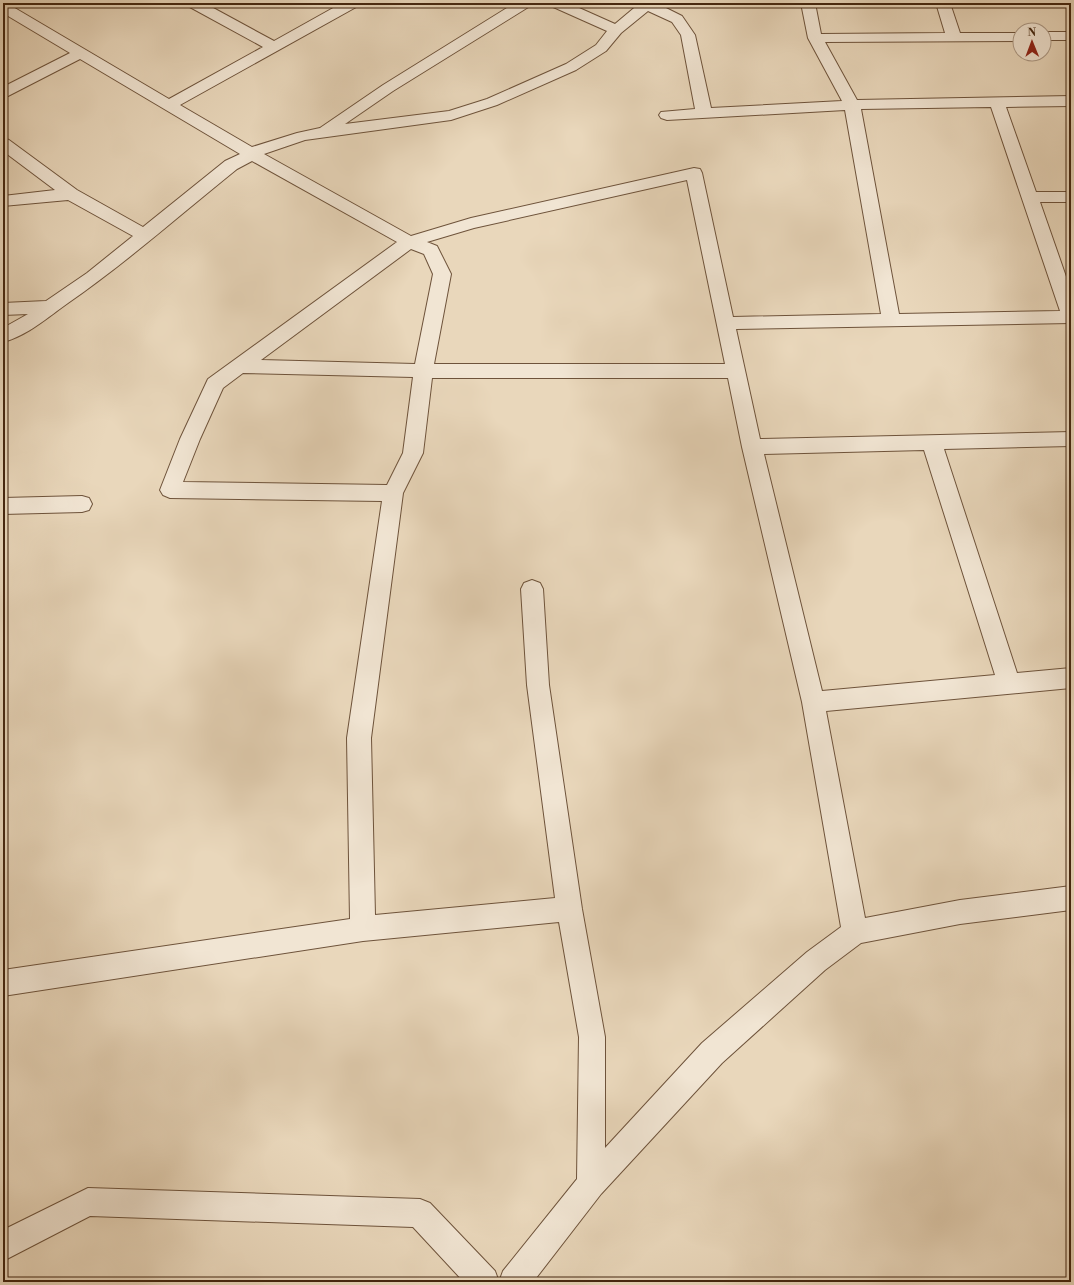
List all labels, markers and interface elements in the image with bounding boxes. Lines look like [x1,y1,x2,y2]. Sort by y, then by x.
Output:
north arrow [1012,22,1052,62]
text: N [1027,26,1037,40]

